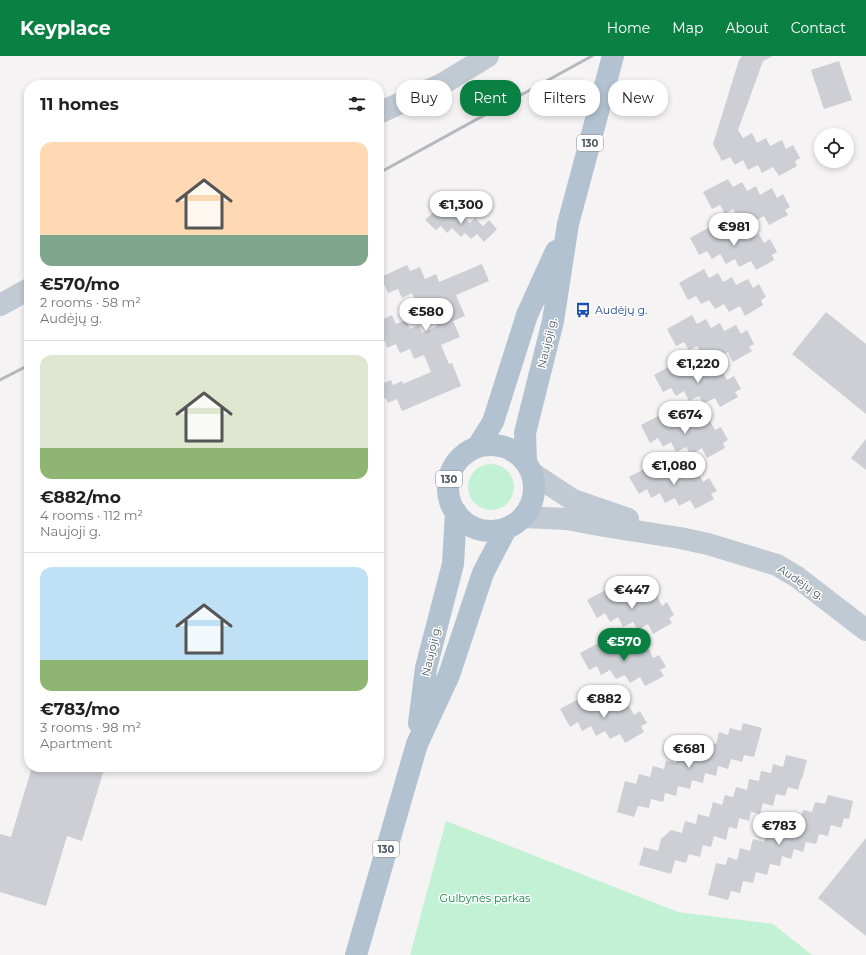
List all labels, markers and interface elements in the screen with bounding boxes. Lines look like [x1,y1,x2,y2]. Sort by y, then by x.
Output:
text: Keyplace [20,17,111,40]
text: Home [607,19,650,37]
text: Map [672,19,703,37]
text: About [725,19,769,37]
text: Contact [791,19,846,37]
chip: Buy [396,80,452,116]
chip: Rent [460,80,521,116]
chip: Filters [529,80,600,116]
chip: New [608,80,668,116]
icon: filters [346,93,368,115]
text: 11 homes [40,94,119,114]
map controls [814,128,854,168]
button: locate [814,128,854,168]
road number: 130 [577,135,603,151]
icon: home [168,168,240,240]
pin: €1,300 [428,191,494,225]
text: €1,300 [439,196,483,212]
pin: €981 [710,213,758,247]
text: €981 [718,218,750,234]
text: €570/mo [40,274,120,294]
text: 2 rooms · 58 m² [40,294,141,310]
pin: €580 [402,298,450,332]
bus stop icon: Audėjų g. [574,301,592,319]
text: €580 [408,303,444,319]
place label: Audėjų g. [595,303,647,317]
text: Audėjų g. [40,310,102,326]
street label: Naujoji g. [534,316,560,370]
pin: €1,220 [665,350,731,384]
text: €1,220 [676,355,720,371]
icon: home [168,381,240,453]
pin: €674 [661,401,709,435]
text: €674 [668,406,702,422]
pin: €1,080 [641,452,707,486]
text: €1,080 [651,457,697,473]
road number: 130 [436,471,462,487]
text: €882/mo [40,487,121,507]
text: 4 rooms · 112 m² [40,507,143,523]
text: Naujoji g. [40,523,101,539]
street label: Audėjų g. [775,562,827,602]
pin: €447 [608,576,656,610]
text: €447 [614,581,650,597]
icon: home [168,593,240,665]
street label: Naujoji g. [418,624,444,678]
pin: €570 [600,628,648,662]
text: €570 [607,633,641,649]
pin: €882 [580,685,628,719]
text: €882 [586,690,622,706]
text: €783/mo [40,699,120,719]
text: 3 rooms · 98 m² [40,719,141,735]
text: Apartment [40,735,112,751]
pin: €681 [665,735,713,769]
text: €681 [673,740,705,756]
pin: €783 [755,812,803,846]
text: €783 [762,817,796,833]
road number: 130 [373,841,399,857]
park label: Gulbynės parkas [439,891,531,905]

